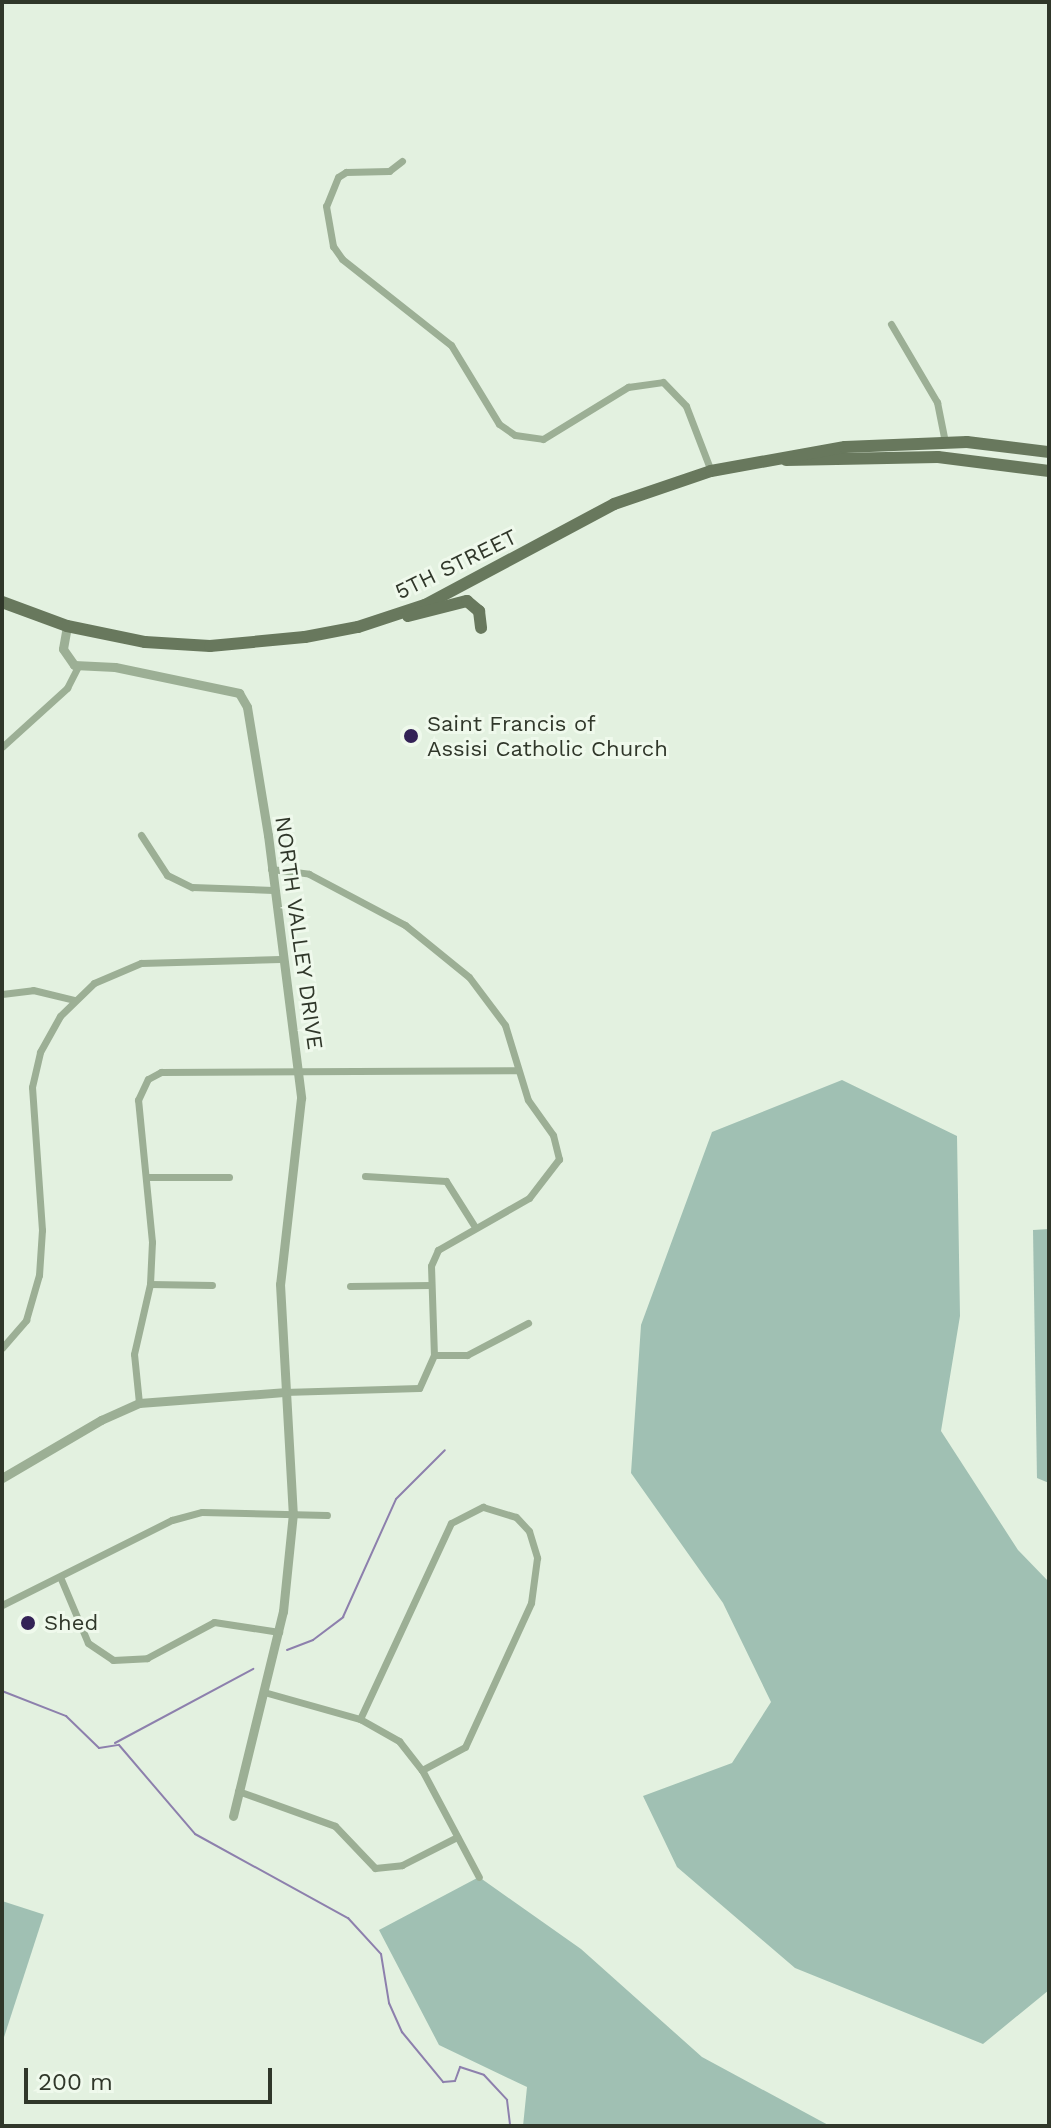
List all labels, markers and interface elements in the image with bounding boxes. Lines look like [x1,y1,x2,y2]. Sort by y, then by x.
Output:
street label: 5TH STREET [391,523,521,605]
place label: Saint Francis of Assisi Catholic Church [427,710,668,762]
marker: Saint Francis of Assisi Catholic Church [402,727,420,745]
street label: NORTH VALLEY DRIVE [269,814,329,1052]
place label: Shed [44,1610,98,1636]
marker: Shed [19,1614,37,1632]
scale bar [28,2052,276,2102]
text: 200 m [38,2068,113,2096]

